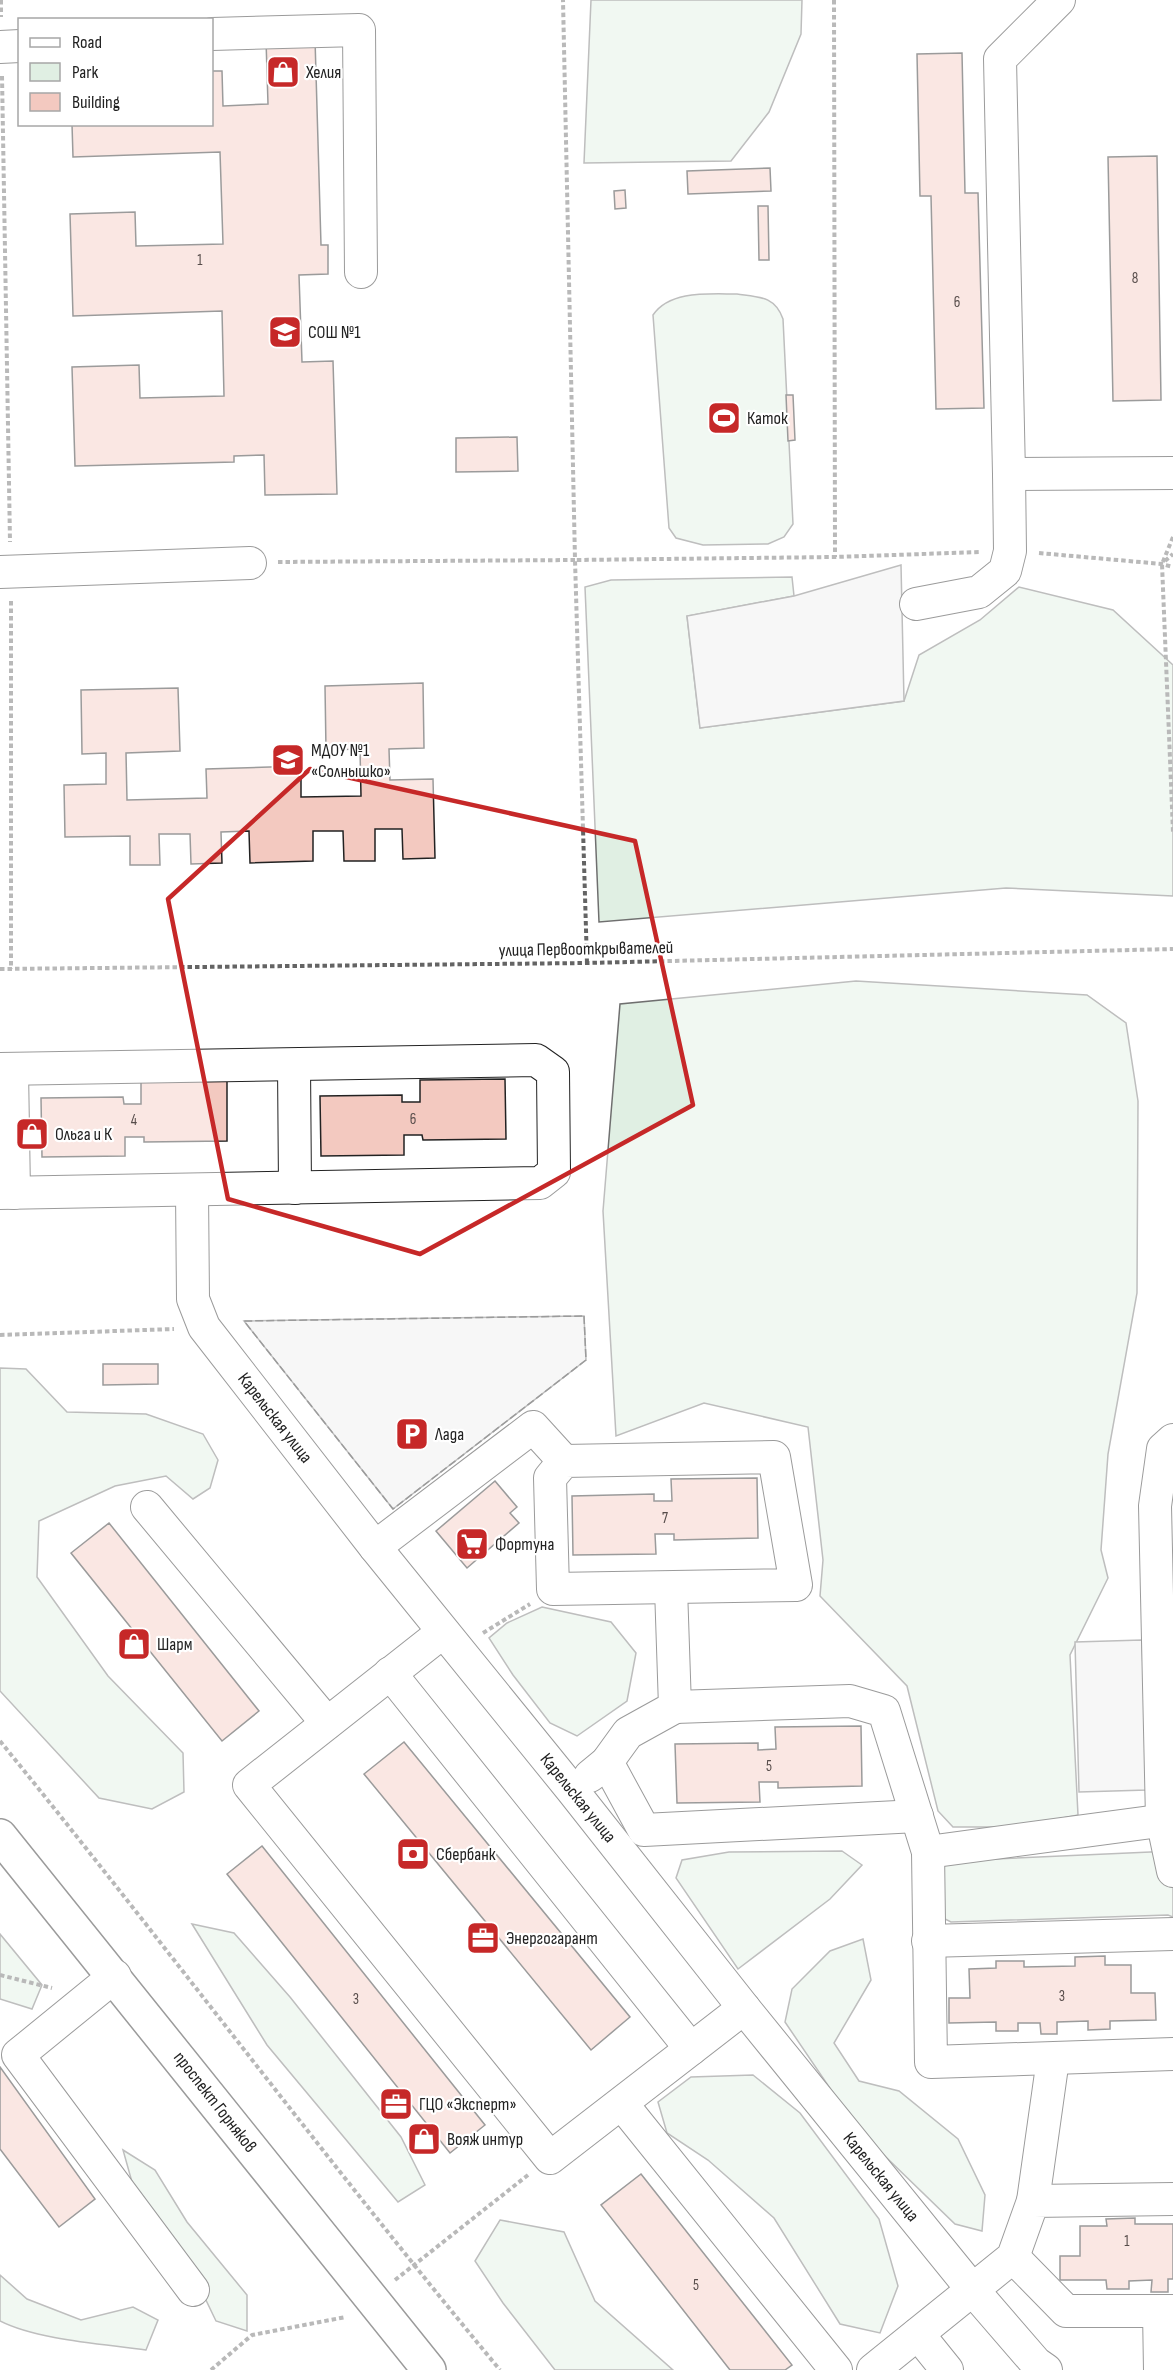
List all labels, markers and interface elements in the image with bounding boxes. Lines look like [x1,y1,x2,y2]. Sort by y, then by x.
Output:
legend [18,18,213,126]
text: Road [72,32,102,53]
shop icon: Хелия [265,54,301,90]
text: Park [72,62,98,83]
place label: Хелия [305,62,341,83]
text: Building [72,92,120,113]
house number: 1 [197,251,203,270]
house number: 8 [1132,269,1138,288]
house number: 6 [954,293,960,312]
school or university icon: СОШ №1 [267,314,303,350]
place label: СОШ №1 [308,322,361,343]
sports icon: Каток [706,400,742,436]
place label: Каток [747,408,788,429]
place label: МДОУ №1 «Солнышко» [311,740,391,782]
school or university icon: МДОУ №1 «Солнышко» [270,742,306,778]
street label: улица Первооткрывателей [499,937,673,961]
house number: 6 [410,1110,416,1129]
house number: 4 [131,1111,137,1130]
shop icon: Ольга и К [14,1116,50,1152]
place label: Ольга и К [55,1124,113,1145]
street label: Карельская улица [233,1369,317,1467]
parking icon: Лада [394,1416,430,1452]
place label: Лада [434,1424,464,1445]
house number: 7 [662,1509,668,1528]
supermarket icon: Фортуна [454,1526,490,1562]
place label: Фортуна [495,1534,554,1555]
shop icon: Шарм [116,1626,152,1662]
place label: Шарм [157,1634,192,1655]
street label: Карельская улица [536,1749,620,1847]
house number: 5 [766,1757,772,1776]
bank icon: Сбербанк [395,1836,431,1872]
place label: Сбербанк [436,1844,496,1865]
office icon: Энергогарант [465,1920,501,1956]
place label: Энергогарант [506,1928,598,1949]
house number: 3 [1059,1987,1065,2006]
house number: 3 [353,1990,359,2009]
street label: проспект Горняков [169,2047,261,2157]
office icon: ГЦО «Эксперт» [378,2086,414,2122]
place label: ГЦО «Эксперт» [419,2094,517,2115]
shop icon: Вояж интур [406,2121,442,2157]
street label: Карельская улица [839,2128,923,2226]
place label: Вояж интур [447,2129,523,2150]
house number: 1 [1124,2232,1130,2251]
house number: 5 [693,2276,699,2295]

